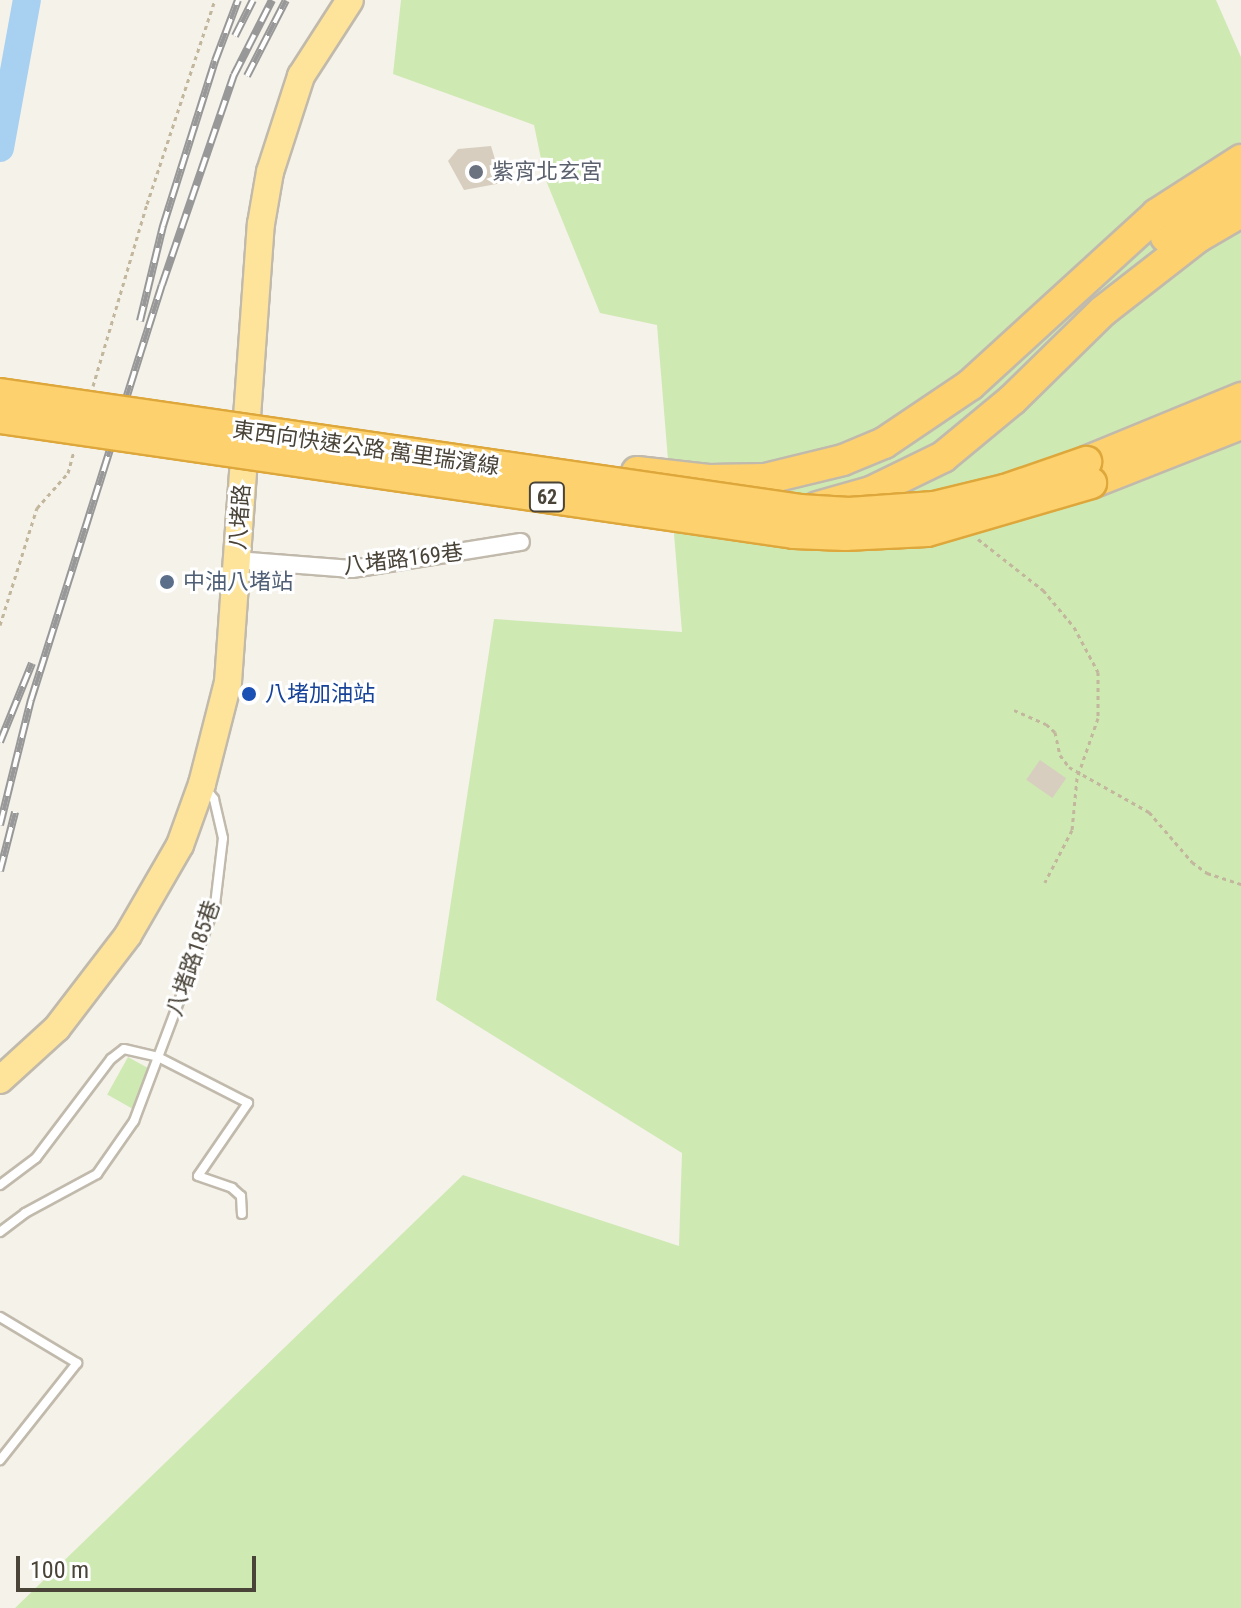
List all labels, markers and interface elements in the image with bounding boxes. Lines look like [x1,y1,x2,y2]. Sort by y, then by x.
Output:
place label: 紫宵北玄宮 [492,159,602,185]
marker: 紫宵北玄宮 [467,163,485,181]
street label: 東西向快速公路 萬里瑞濱線 [231,416,501,480]
road number: 62 [527,481,567,513]
street label: 八堵路 [225,483,255,551]
street label: 八堵路169巷 [342,539,464,579]
place label: 中油八堵站 [183,569,293,595]
marker: 中油八堵站 [158,573,176,591]
place label: 八堵加油站 [265,681,375,707]
marker: 八堵加油站 [240,685,258,703]
street label: 八堵路185巷 [161,897,225,1019]
scale bar [20,1540,260,1590]
text: 100 m [30,1556,89,1584]

